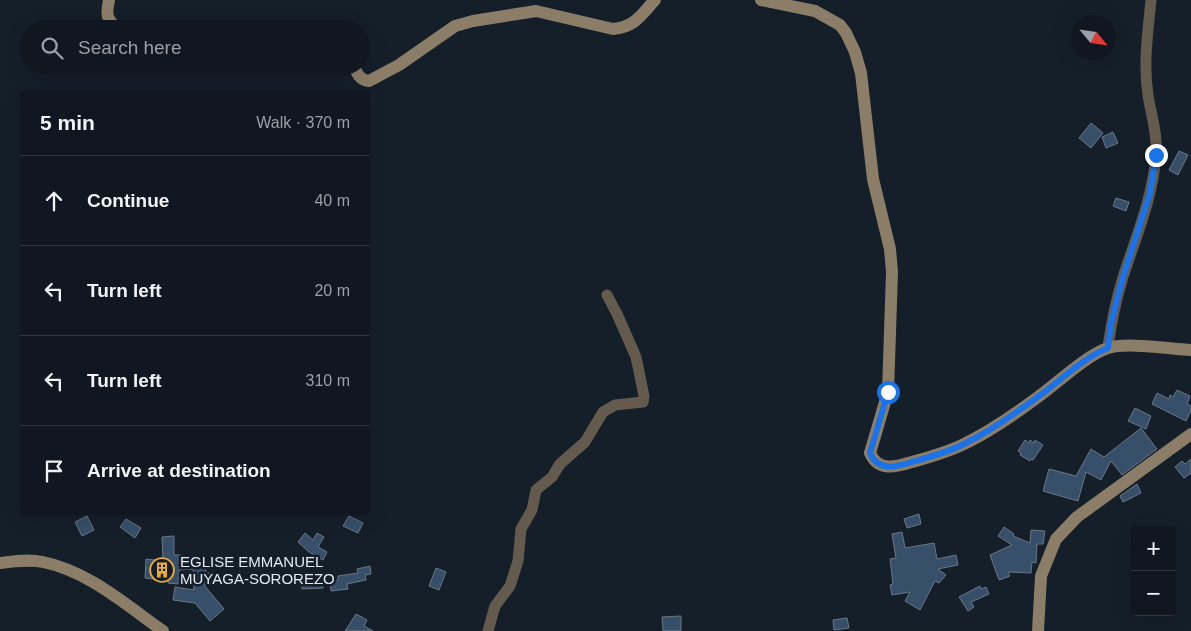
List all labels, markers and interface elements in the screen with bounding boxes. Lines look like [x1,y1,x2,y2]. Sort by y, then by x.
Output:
north arrow [1071,15,1116,60]
search box [20,20,370,75]
icon: search [38,34,66,62]
text: Search here [78,37,182,58]
text: 5 min [40,111,95,134]
text: Walk · 370 m [256,114,350,131]
route end [1145,144,1168,167]
icon: ahead [40,187,68,215]
text: Continue [87,190,169,211]
text: 40 m [314,192,350,209]
icon: left [40,277,68,305]
text: Turn left [87,280,162,301]
text: 20 m [314,282,350,299]
icon: left [40,367,68,395]
text: Turn left [87,370,162,391]
text: 310 m [306,372,350,389]
route start [877,381,900,404]
icon: arrive [40,457,68,485]
text: Arrive at destination [87,460,271,481]
map controls [1131,526,1176,616]
button: + [1131,526,1176,571]
place label: EGLISE EMMANUEL MUYAGA-SOROREZO [180,553,335,587]
building icon: EGLISE EMMANUEL MUYAGA-SOROREZO [149,557,175,583]
button: − [1131,571,1176,616]

